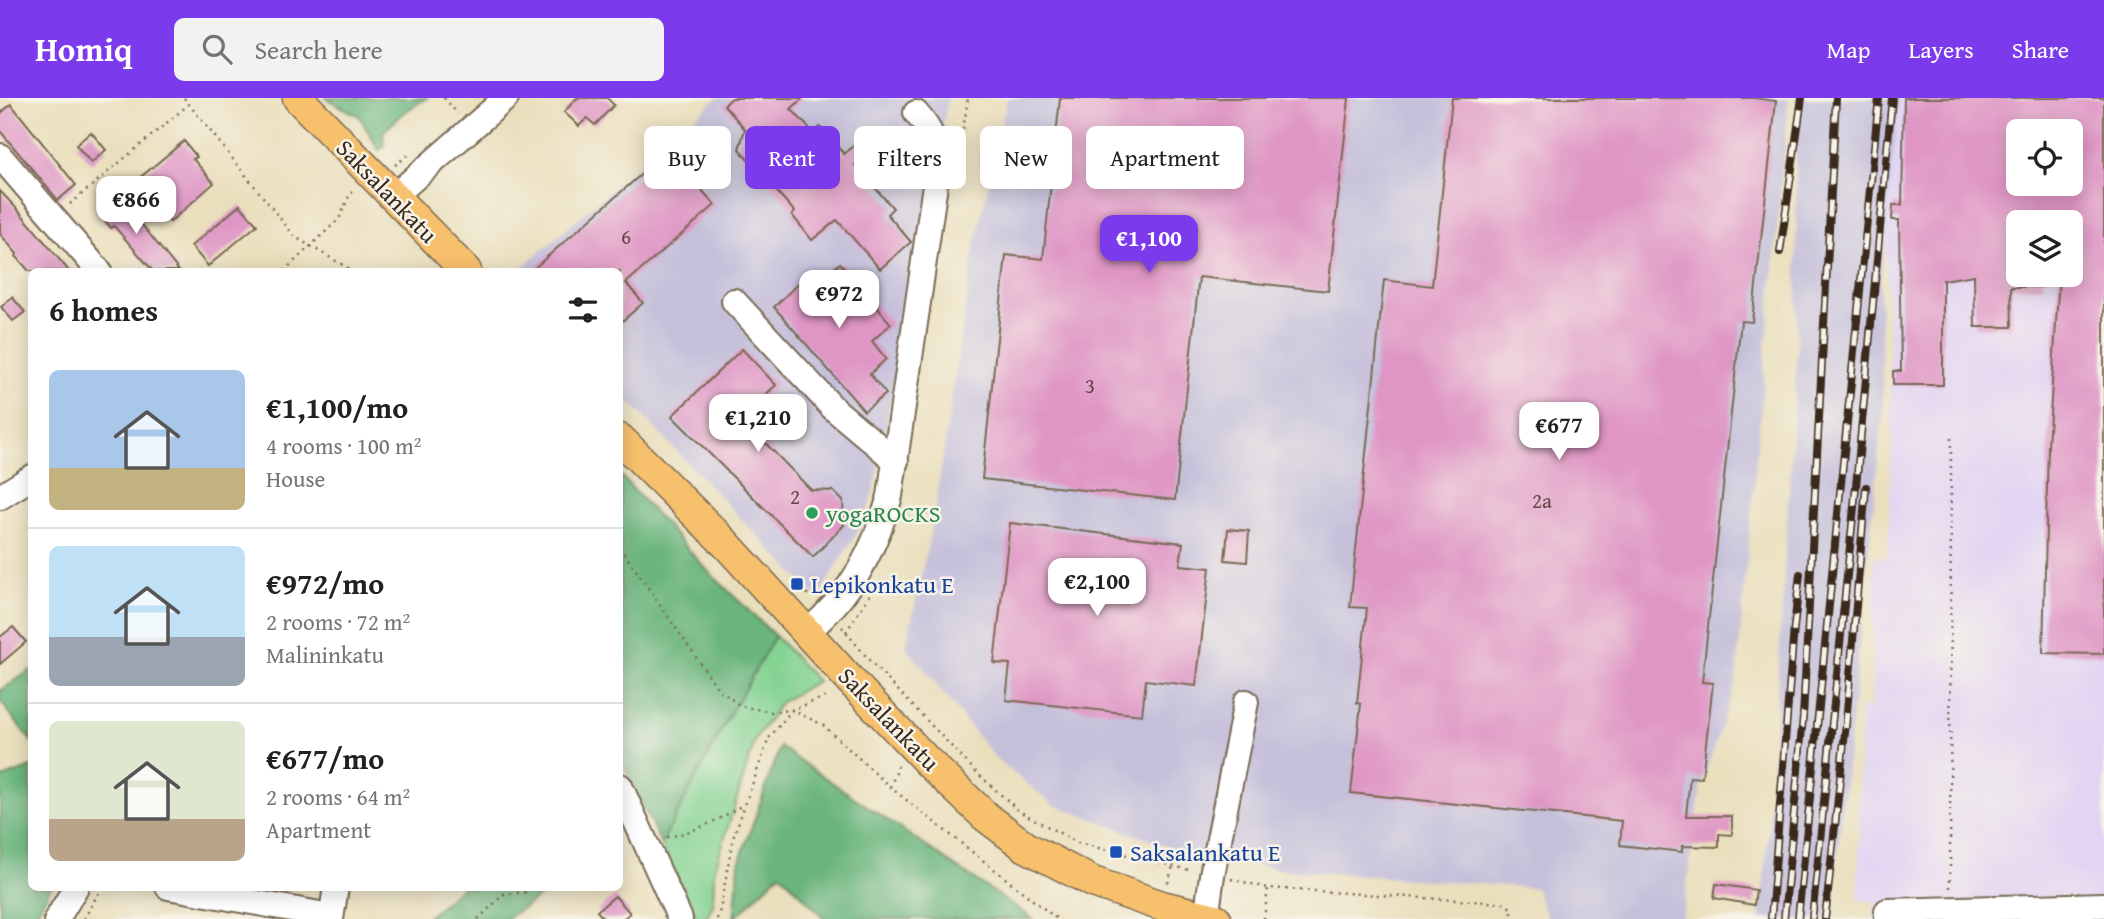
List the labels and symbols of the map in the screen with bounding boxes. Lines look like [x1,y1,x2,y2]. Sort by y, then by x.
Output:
street label: Saksalankatu [328,131,446,251]
pin: €866 [95,176,177,236]
pin: €1,100 [1092,216,1206,275]
house number: 6 [621,221,631,252]
pin: €972 [798,271,880,330]
house number: 3 [1085,370,1095,401]
pin: €1,210 [701,394,815,454]
pin: €677 [1518,402,1600,462]
house number: 2 [790,481,800,512]
house number: 2a [1532,485,1552,516]
place label: yogaROCKS [825,496,940,531]
marker: yogaROCKS [804,505,820,521]
pin: €2,100 [1040,559,1154,618]
place label: Lepikonkatu E [811,567,954,602]
marker: Lepikonkatu E [789,576,805,592]
street label: Saksalankatu [830,659,948,779]
place label: Saksalankatu E [1130,835,1280,870]
marker: Saksalankatu E [1108,844,1124,860]

